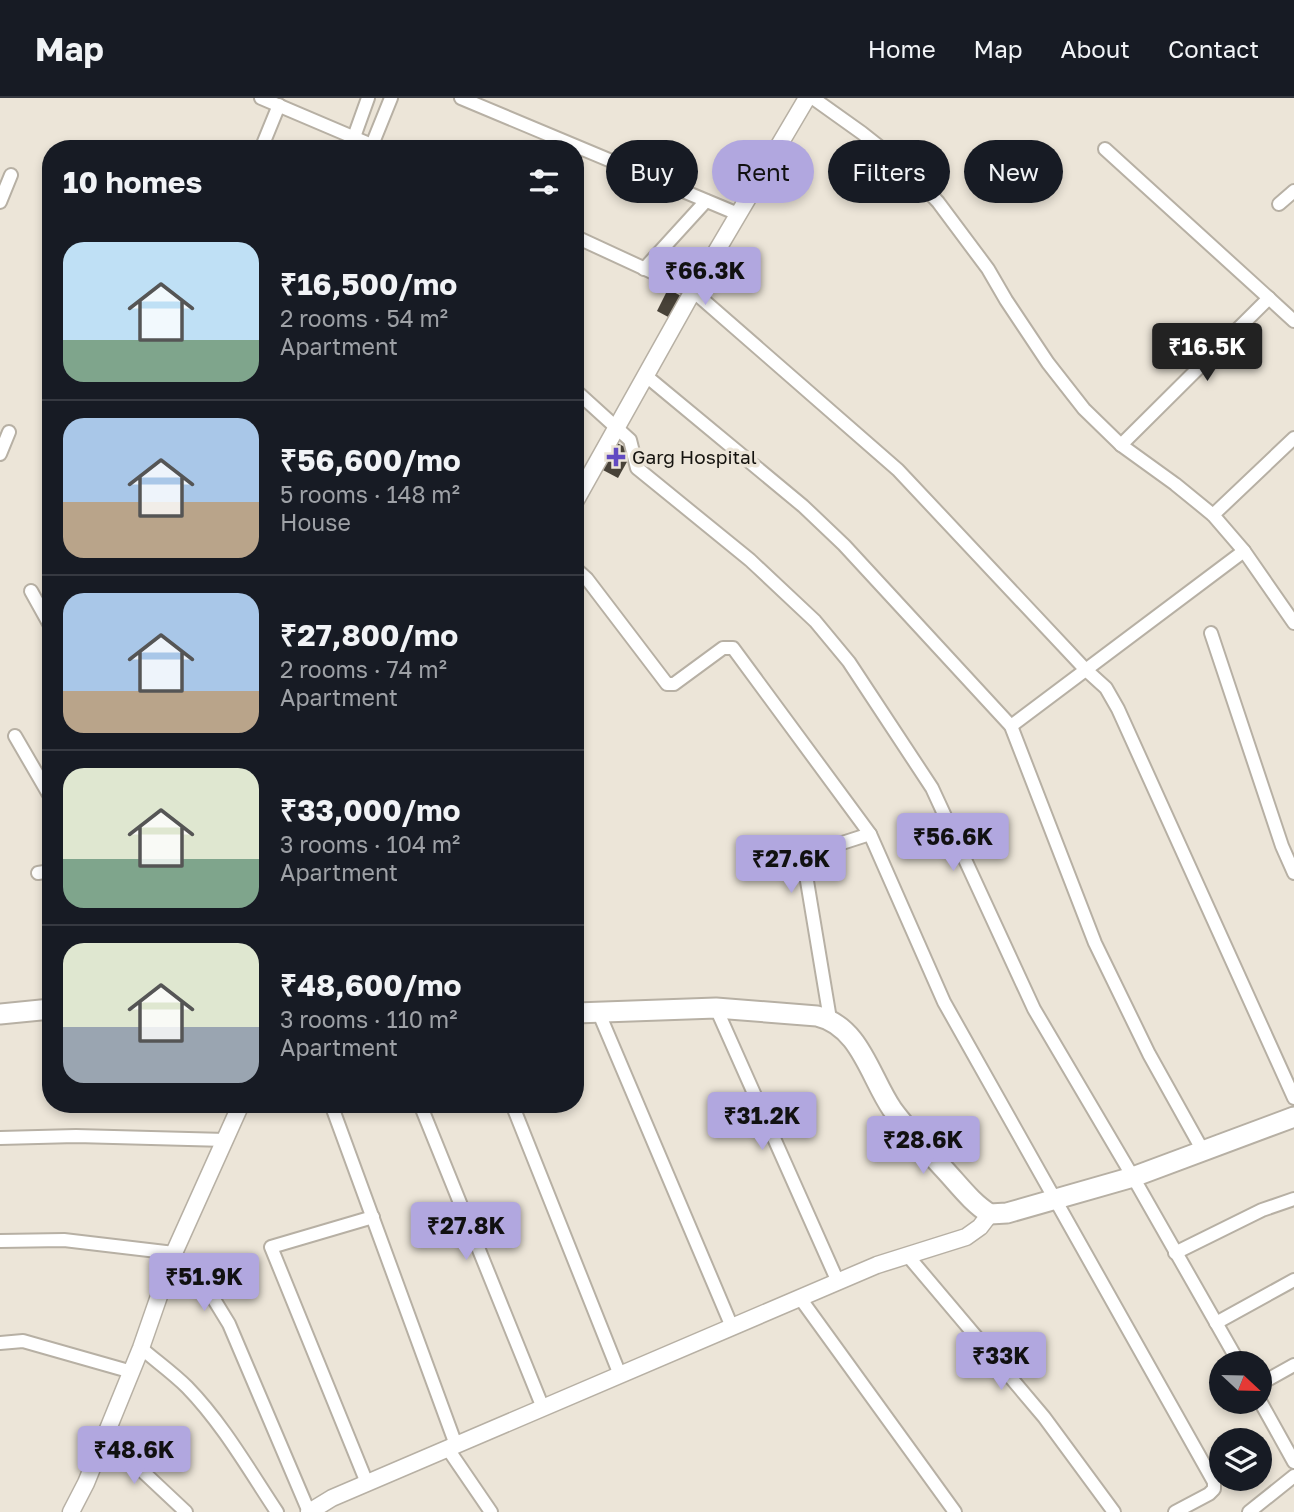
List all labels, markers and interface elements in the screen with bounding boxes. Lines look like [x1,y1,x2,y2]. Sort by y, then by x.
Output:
text: Map [35,29,104,68]
text: Home [868,34,936,63]
text: Map [974,34,1023,63]
text: About [1061,34,1130,63]
text: Contact [1168,34,1259,63]
chip: Buy [606,140,698,203]
chip: Rent [712,140,814,203]
chip: Filters [828,140,950,203]
chip: New [964,140,1063,203]
icon: filters [525,163,563,201]
text: 10 homes [63,164,202,200]
pin: ₹66.3K [648,248,762,307]
text: ₹66.3K [665,256,745,284]
text: ₹16,500/mo [280,266,457,302]
icon: home [119,270,203,354]
text: 2 rooms · 54 m² [280,304,448,332]
pin: ₹16.5K [1150,324,1264,383]
text: Apartment [280,332,398,360]
text: ₹16.5K [1168,332,1246,360]
text: ₹56,600/mo [280,442,461,478]
place label: Garg Hospital [632,445,757,468]
icon: home [119,446,203,530]
marker: Garg Hospital [606,447,626,467]
text: 5 rooms · 148 m² [280,480,460,508]
text: House [280,508,351,536]
text: ₹27,800/mo [280,617,458,653]
icon: home [119,621,203,705]
text: 2 rooms · 74 m² [280,655,447,683]
text: Apartment [280,683,398,711]
text: ₹33,000/mo [280,792,461,828]
icon: home [119,796,203,880]
pin: ₹56.6K [896,814,1010,873]
text: ₹56.6K [913,822,993,850]
text: 3 rooms · 104 m² [280,830,460,858]
pin: ₹27.6K [734,836,848,895]
text: ₹27.6K [752,844,830,872]
text: Apartment [280,858,398,886]
text: ₹48,600/mo [280,967,461,1003]
icon: home [119,971,203,1055]
text: 3 rooms · 110 m² [280,1005,457,1033]
text: Apartment [280,1033,398,1061]
pin: ₹31.2K [705,1093,819,1152]
text: ₹31.2K [723,1101,801,1129]
pin: ₹28.6K [866,1116,980,1176]
text: ₹28.6K [883,1125,963,1153]
pin: ₹27.8K [409,1202,523,1262]
text: ₹27.8K [427,1211,505,1239]
pin: ₹51.9K [147,1254,261,1313]
text: ₹51.9K [165,1262,243,1290]
pin: ₹33K [960,1332,1042,1392]
text: ₹33K [972,1341,1030,1369]
north arrow [1209,1351,1272,1414]
map controls [1209,1351,1272,1491]
pin: ₹48.6K [77,1426,191,1486]
button: layers [1209,1428,1272,1491]
text: ₹48.6K [94,1435,174,1463]

